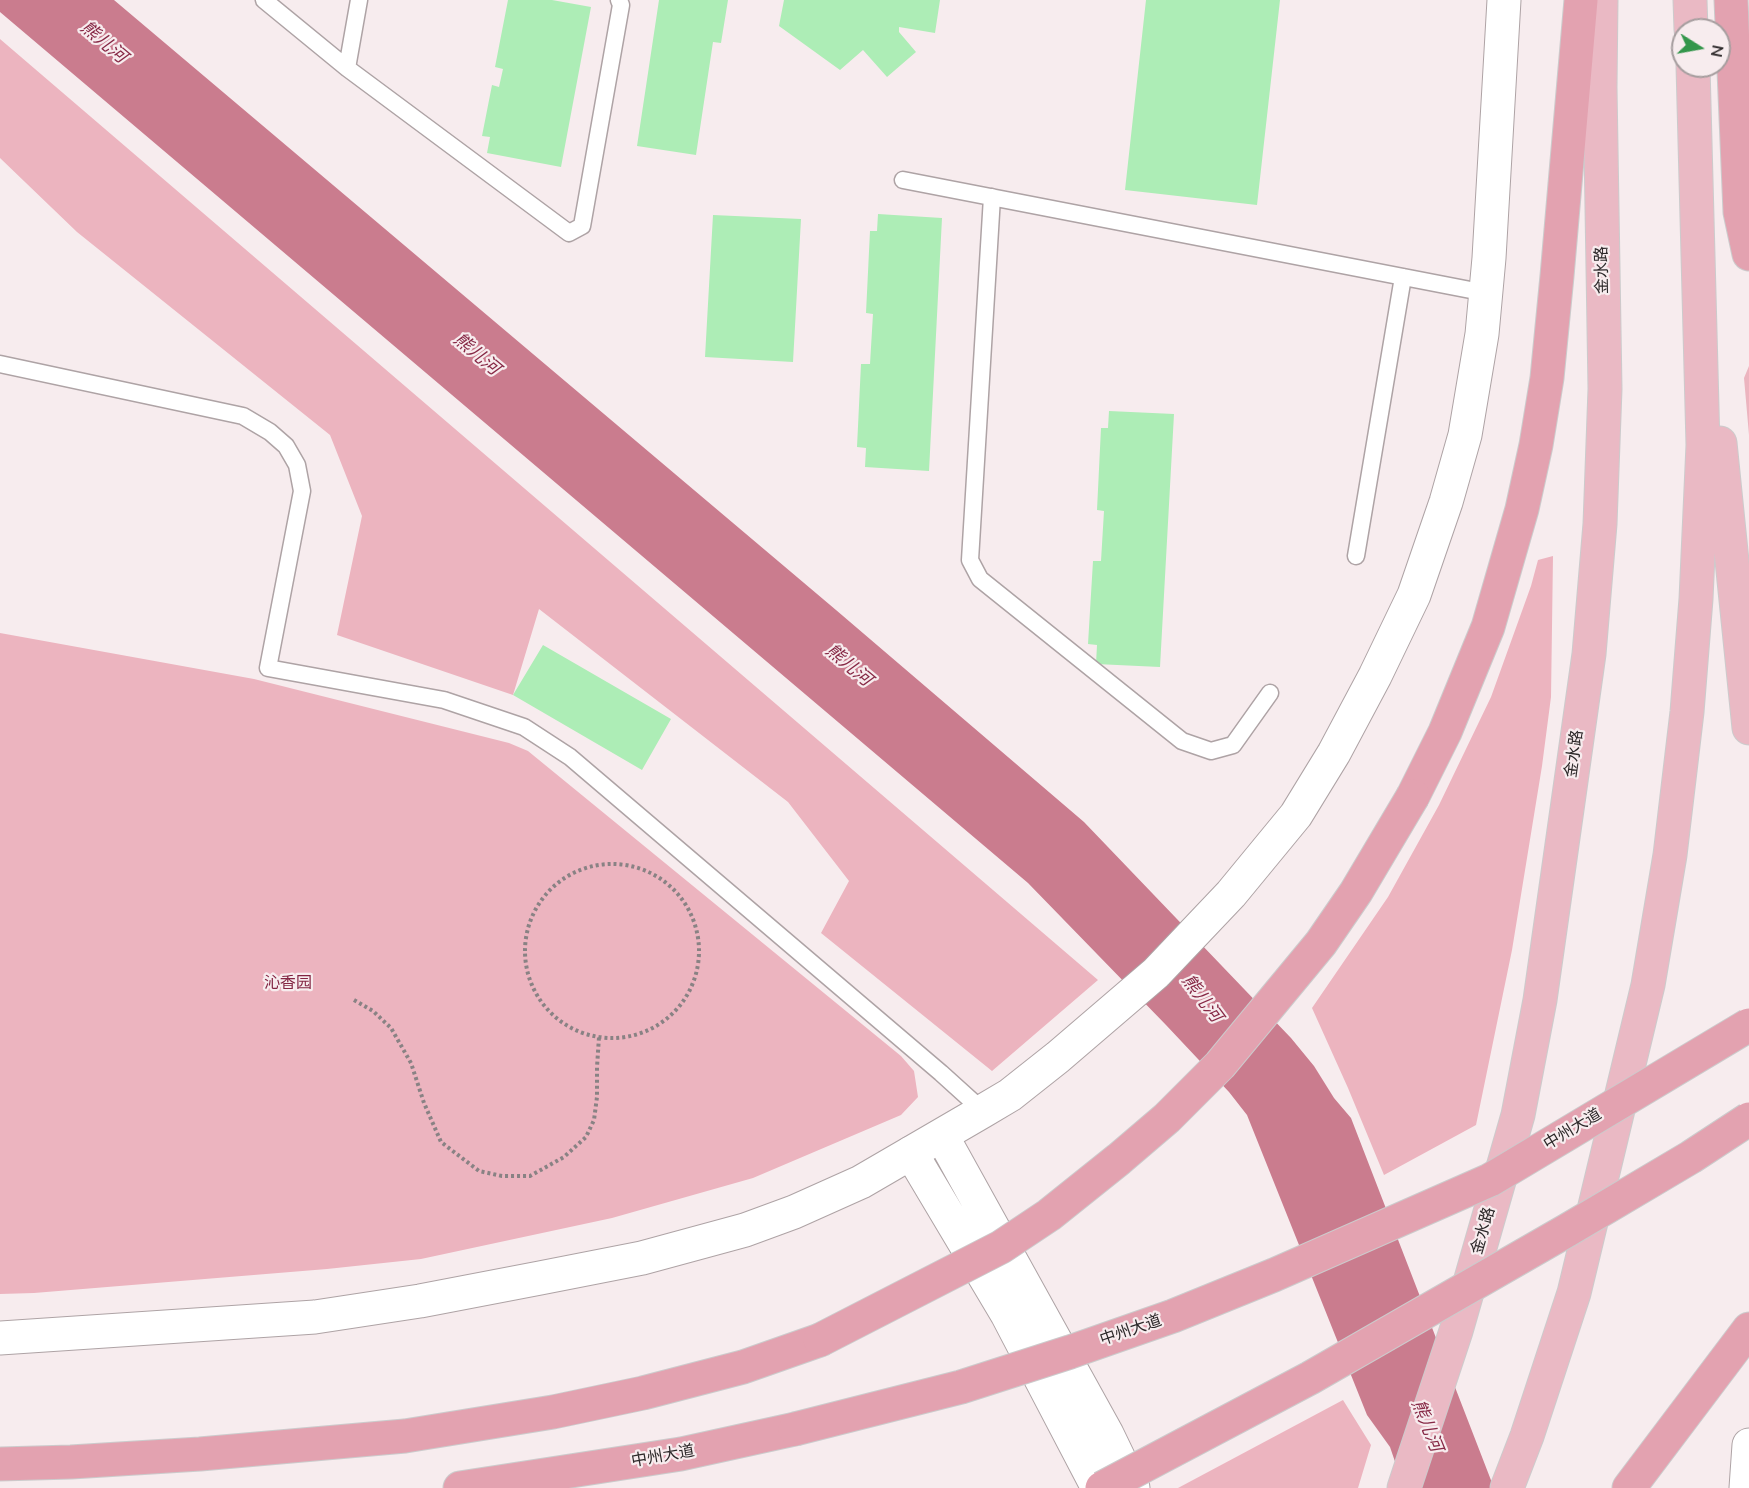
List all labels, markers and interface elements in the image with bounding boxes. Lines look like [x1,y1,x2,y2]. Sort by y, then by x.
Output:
water label: 熊儿河 [75,17,131,69]
north arrow [1671,18,1731,78]
text: N [1705,43,1729,59]
street label: 金水路 [1593,246,1613,294]
water label: 熊儿河 [448,329,504,381]
water label: 熊儿河 [820,640,876,692]
street label: 金水路 [1562,729,1588,779]
water label: 熊儿河 [1176,971,1226,1027]
park label: 沁香园 [264,974,312,994]
street label: 中州大道 [1541,1105,1605,1155]
street label: 金水路 [1468,1205,1500,1257]
street label: 中州大道 [1098,1312,1164,1350]
water label: 熊儿河 [1406,1397,1446,1455]
street label: 中州大道 [630,1442,696,1472]

